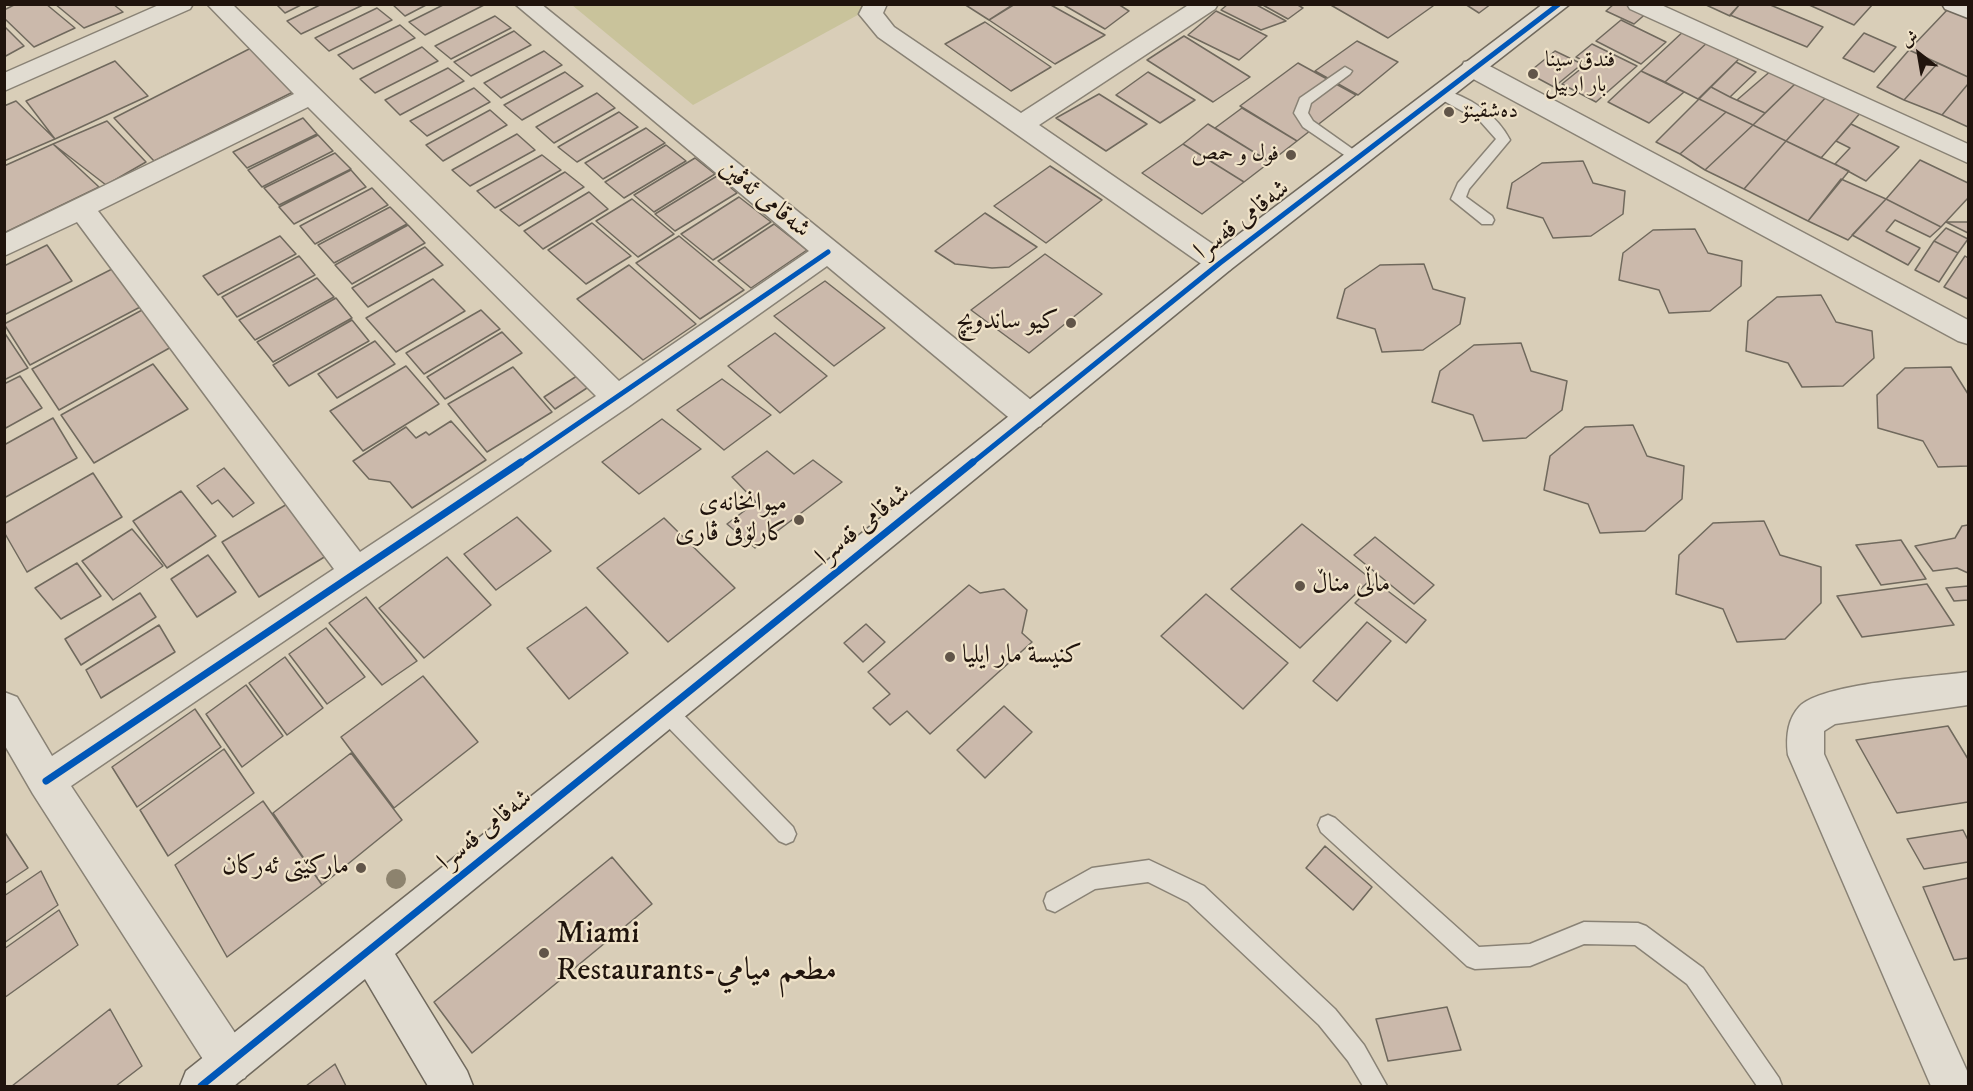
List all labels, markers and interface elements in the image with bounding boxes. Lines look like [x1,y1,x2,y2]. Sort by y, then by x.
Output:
north arrow [1889,24,1949,84]
text: ش [1898,26,1922,51]
place label: فندق سينا بار اربيل [1545,48,1615,100]
marker: فندق سينا بار اربيل [1526,67,1540,81]
place label: دەشقینۆ [1461,99,1518,125]
marker: دەشقینۆ [1442,105,1456,119]
place label: فول و حمص [1191,142,1279,168]
marker: فول و حمص [1284,148,1298,162]
street label: شەقامی ئەڤین [712,154,816,246]
street label: شەقامی قەسرا [1189,174,1297,268]
place label: کیو ساندویچ [956,307,1059,339]
marker: کیو ساندویچ [1064,316,1078,330]
street label: شەقامی قەسرا [810,478,918,574]
place label: میوانخانەی کارلۆڤی ڤاری [675,489,787,550]
marker: میوانخانەی کارلۆڤی ڤاری [792,513,806,527]
place label: ماڵی مناڵ [1312,570,1390,602]
marker: ماڵی مناڵ [1293,579,1307,593]
place label: كنيسة مار ايليا [962,641,1082,673]
marker: كنيسة مار ايليا [943,650,957,664]
street label: شەقامی قەسرا [432,783,540,879]
place label: مارکێتی ئەرکان [222,852,349,884]
marker: مارکێتی ئەرکان [354,861,368,875]
place label: Miami Restaurants-مطعم ميامي [556,916,837,991]
marker: Miami Restaurants-مطعم ميامي [537,946,551,960]

